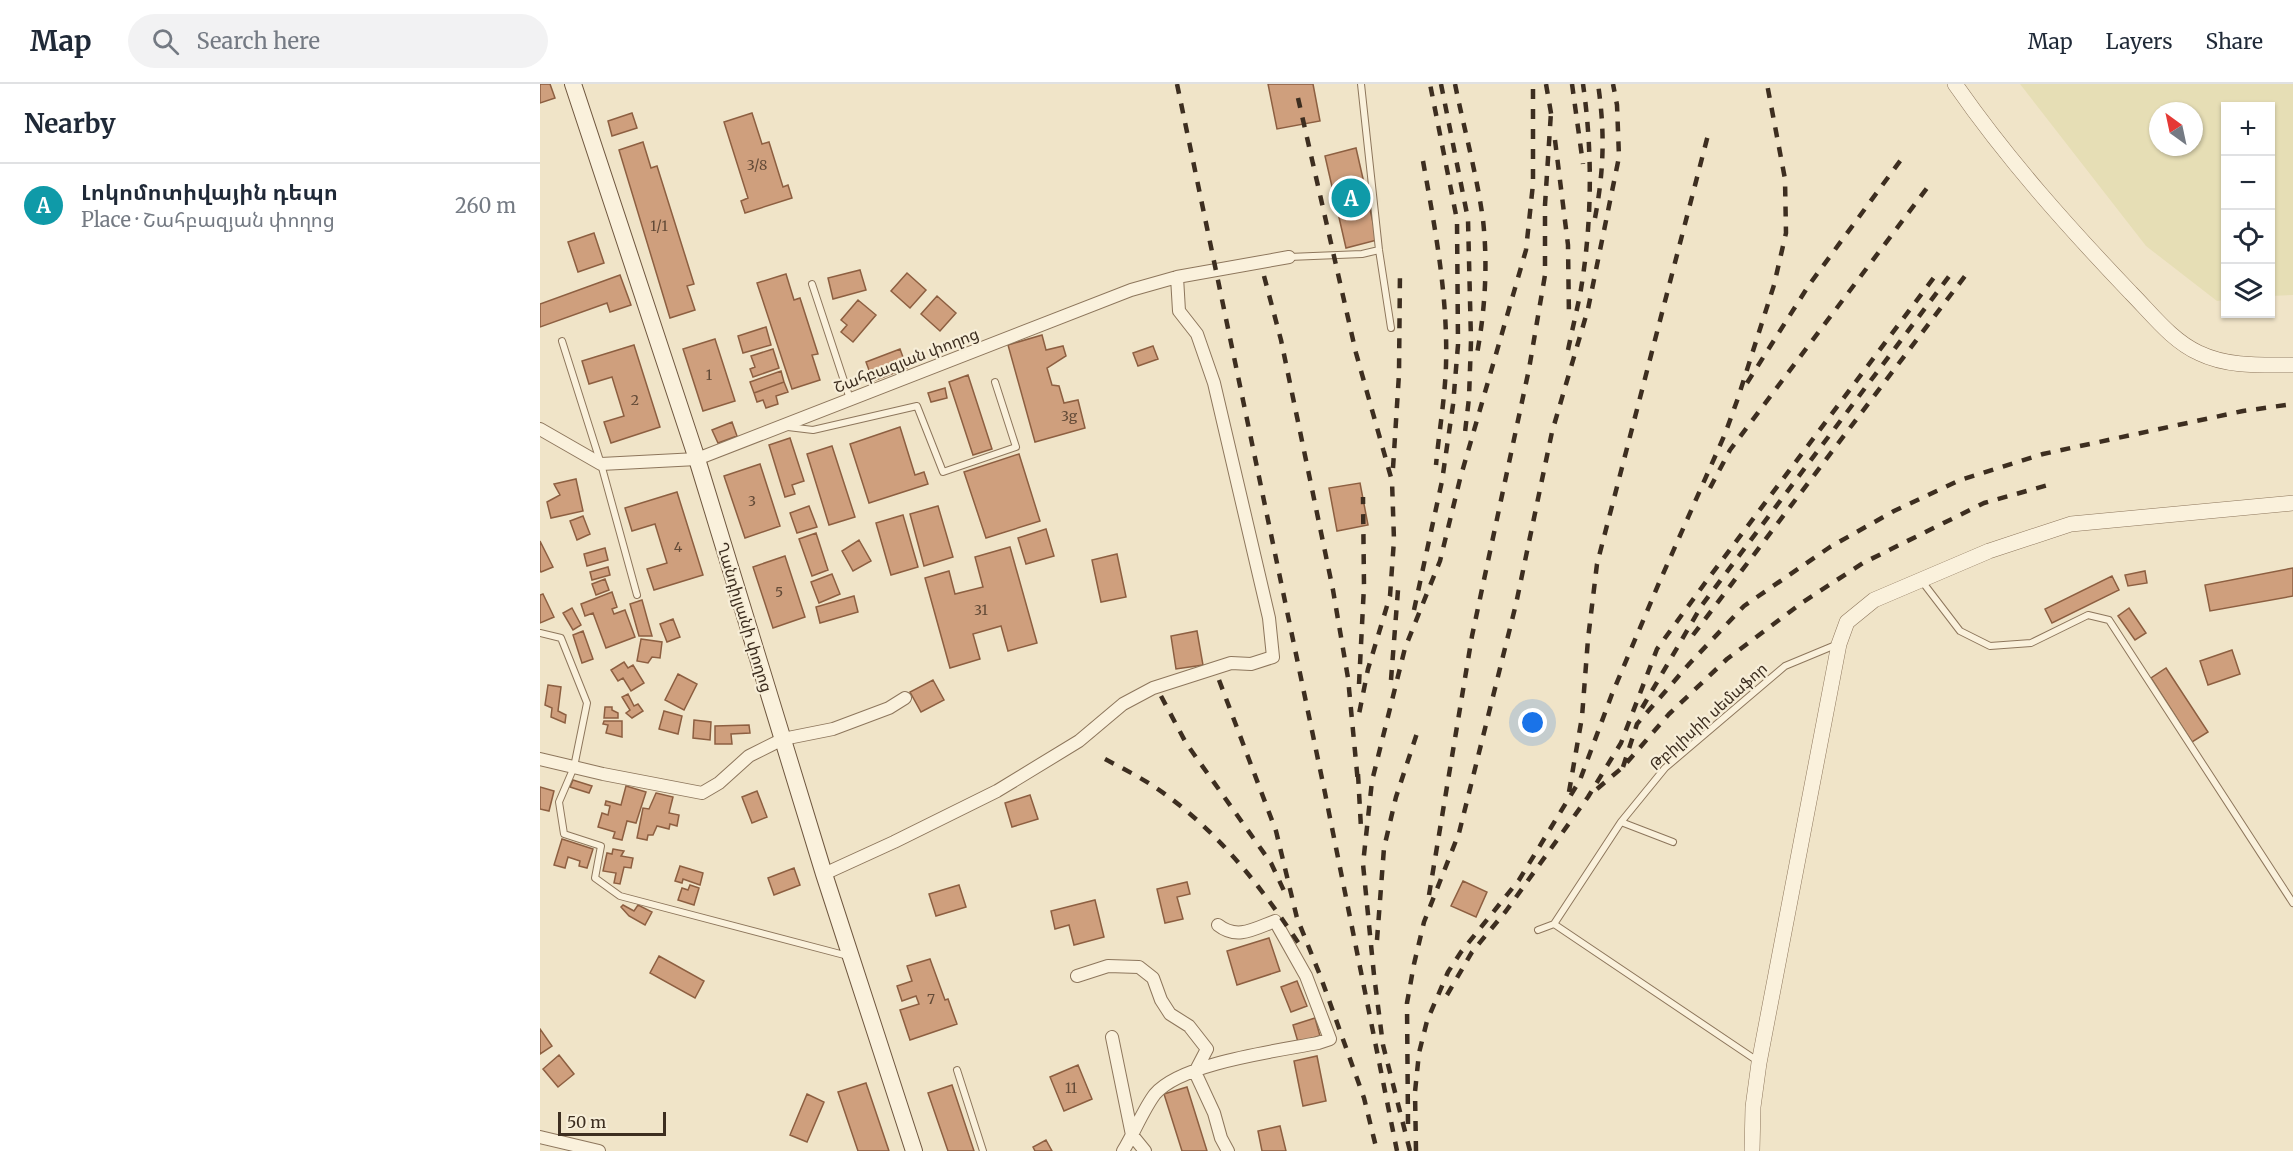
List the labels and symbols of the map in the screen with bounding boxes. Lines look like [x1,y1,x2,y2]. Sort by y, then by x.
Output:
north arrow [2149,102,2203,156]
house number: 3/8 [747,156,767,174]
pin: A [1332,176,1370,220]
house number: 1/1 [650,217,668,235]
street label: Շահբազյան փողոց [831,323,981,397]
house number: 1 [706,366,712,384]
house number: 2 [631,391,639,409]
house number: 3g [1061,407,1078,425]
house number: 3 [748,492,756,510]
house number: 4 [674,538,683,556]
street label: Ղանդիլյանի փողոց [713,540,777,694]
house number: 5 [775,583,783,601]
house number: 31 [974,601,988,619]
street label: Թբիլիսիի սեմաֆոր [1645,658,1771,774]
your location [1518,708,1547,737]
house number: 7 [927,990,935,1008]
house number: 11 [1065,1079,1077,1097]
scale bar [558,1109,666,1136]

